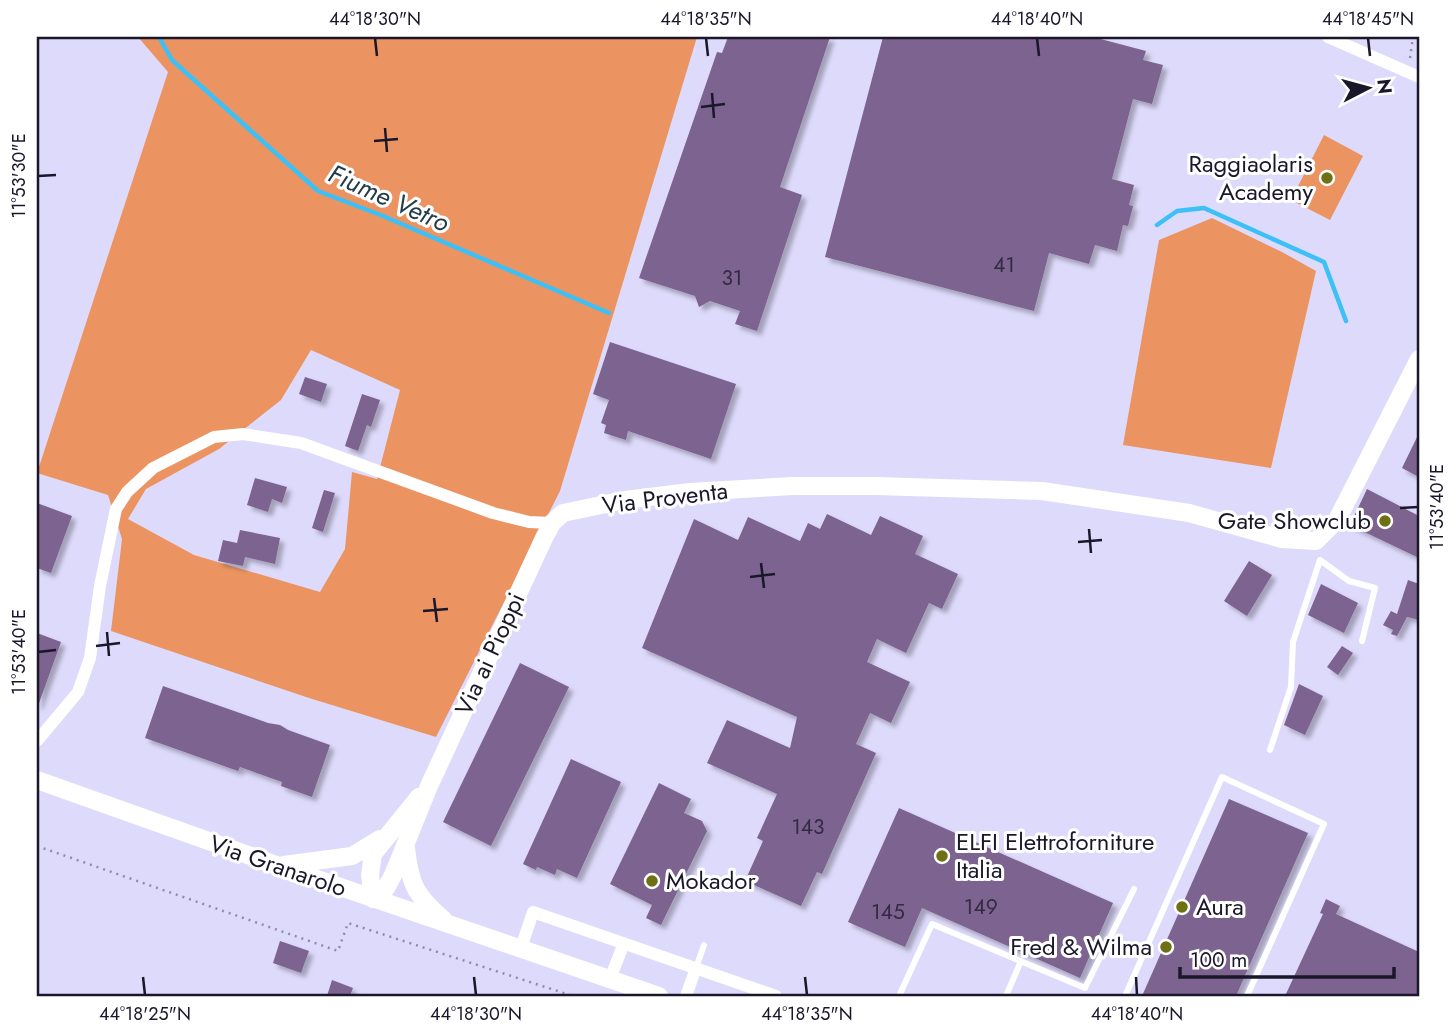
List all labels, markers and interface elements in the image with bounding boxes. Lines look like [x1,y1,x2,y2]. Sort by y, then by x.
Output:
text: 44°18'30"N [329,6,421,32]
text: 44°18'35"N [660,6,752,32]
text: 44°18'40"N [991,6,1083,32]
text: 44°18'45"N [1322,6,1414,32]
north arrow [1334,52,1404,122]
text: N [1370,77,1399,95]
text: 11°53'30"E [6,133,32,219]
place label: Raggiaolaris Academy [1189,146,1313,209]
water label: Fiume Vetro [323,154,456,242]
marker: Raggiaolaris Academy [1319,170,1335,186]
house number: 41 [993,250,1015,280]
house number: 31 [722,263,742,293]
text: 11°53'40"E [1424,464,1450,550]
street label: Via Proventa [600,472,730,523]
place label: Gate Showclub [1218,503,1371,538]
marker: Gate Showclub [1377,513,1393,529]
street label: Via ai Pioppi [446,587,533,721]
text: 11°53'40"E [6,609,32,695]
house number: 143 [791,812,825,842]
place label: ELFI Elettroforniture Italia [956,824,1154,887]
street label: Via Granarolo [205,826,351,905]
marker: ELFI Elettroforniture Italia [934,848,950,864]
place label: Mokador [666,863,756,898]
marker: Mokador [644,873,660,889]
place label: Aura [1196,889,1244,924]
house number: 149 [964,892,998,922]
house number: 145 [871,897,905,927]
marker: Aura [1174,899,1190,915]
place label: Fred & Wilma [1010,929,1152,964]
scale bar [1180,935,1393,979]
marker: Fred & Wilma [1158,939,1174,955]
text: 100 m [1190,945,1247,975]
text: 44°18'25"N [99,1001,191,1027]
text: 44°18'30"N [430,1001,522,1027]
text: 44°18'35"N [761,1001,853,1027]
text: 44°18'40"N [1091,1001,1183,1027]

